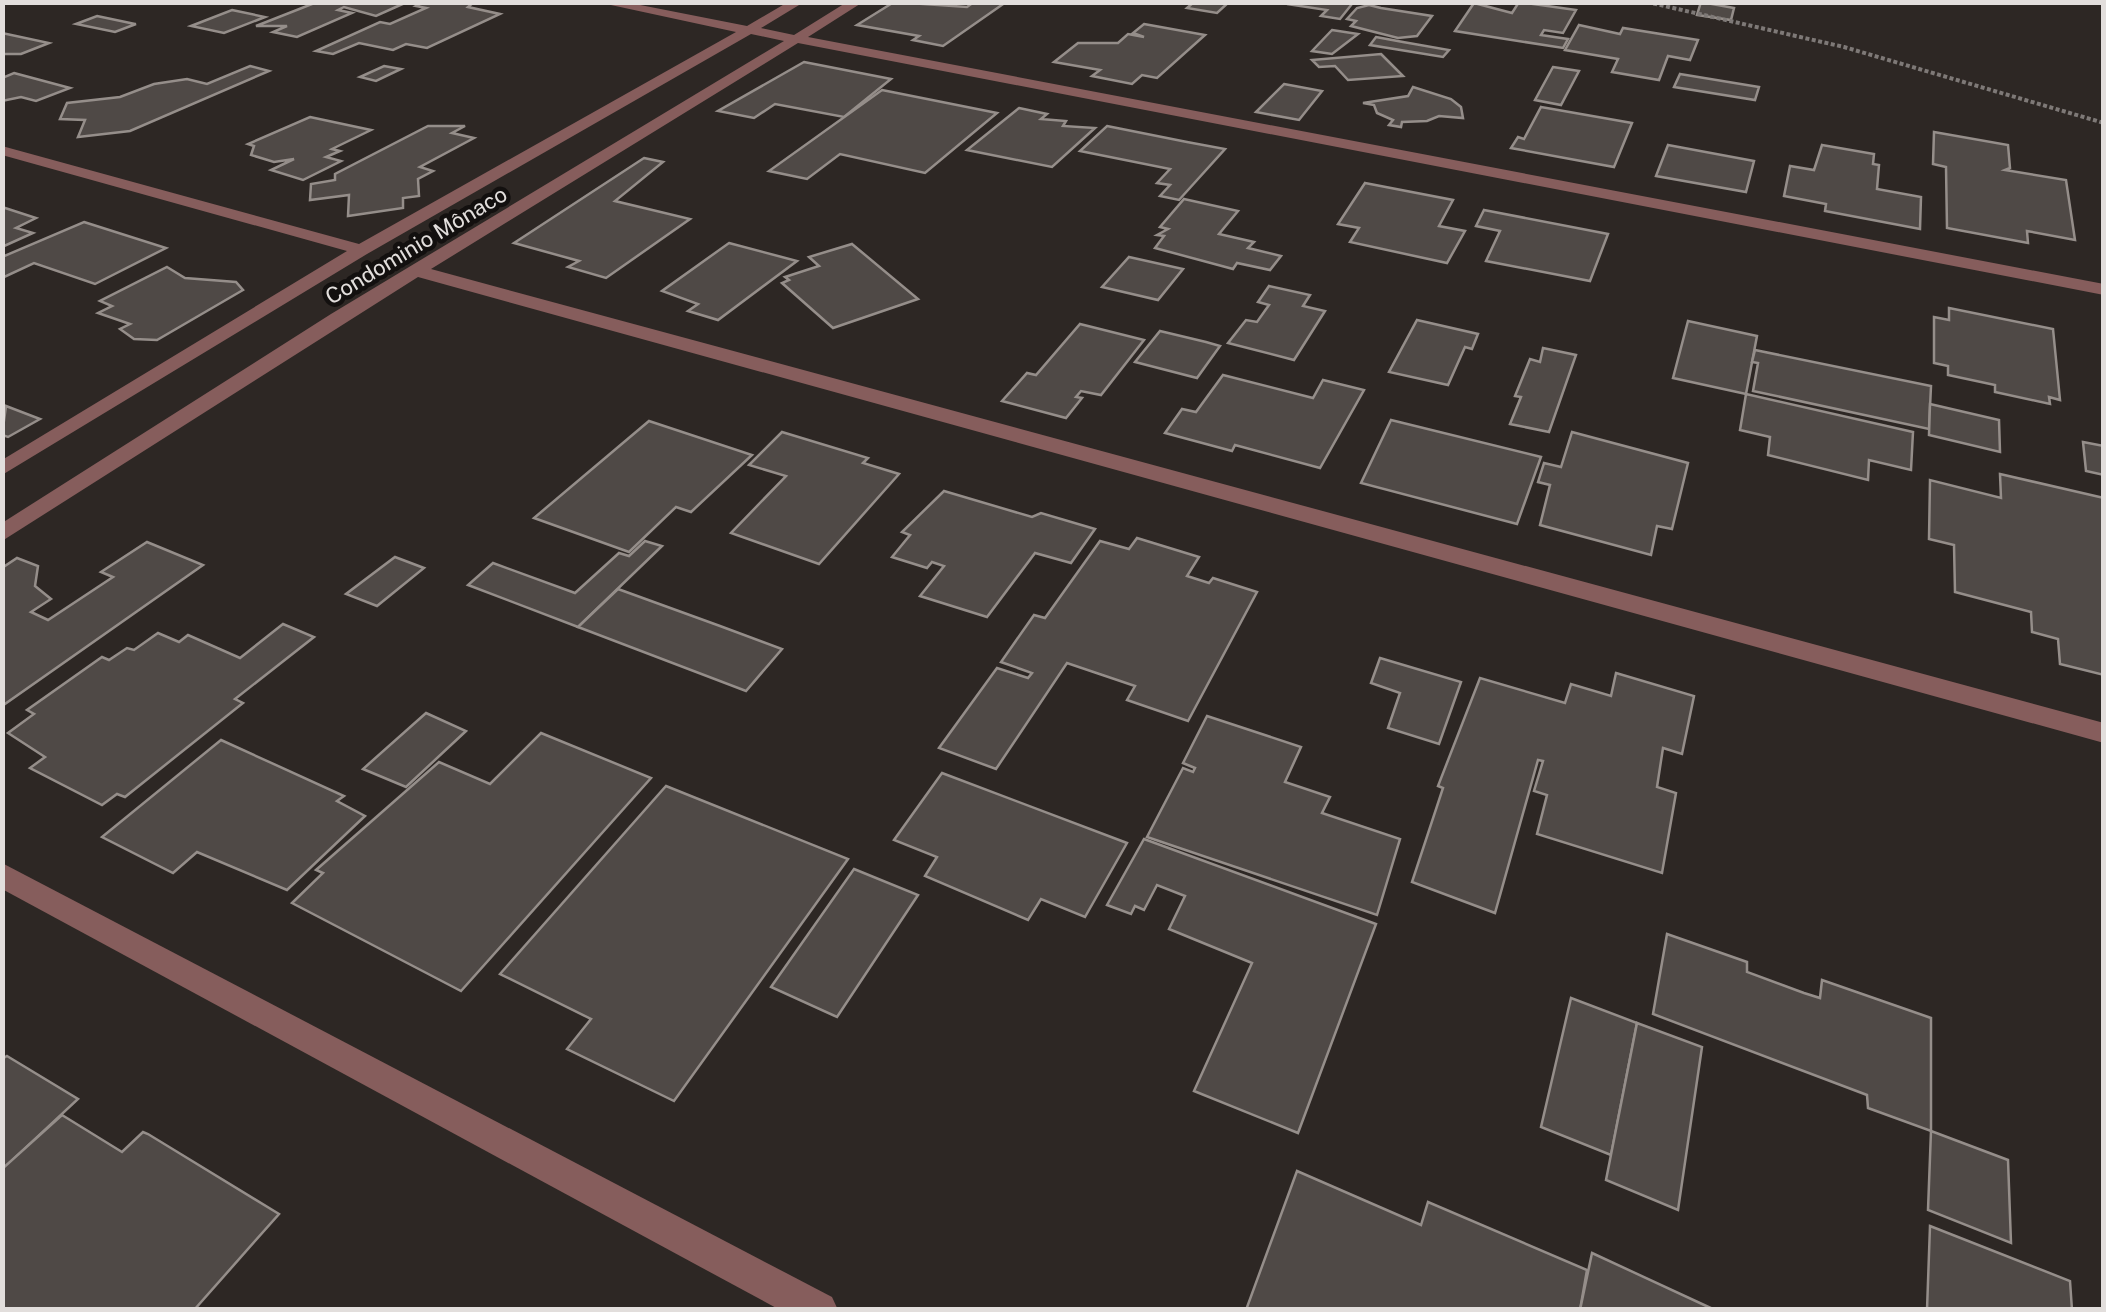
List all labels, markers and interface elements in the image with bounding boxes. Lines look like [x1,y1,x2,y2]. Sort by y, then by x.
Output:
street label: Condominio Mônaco [321,181,511,309]

